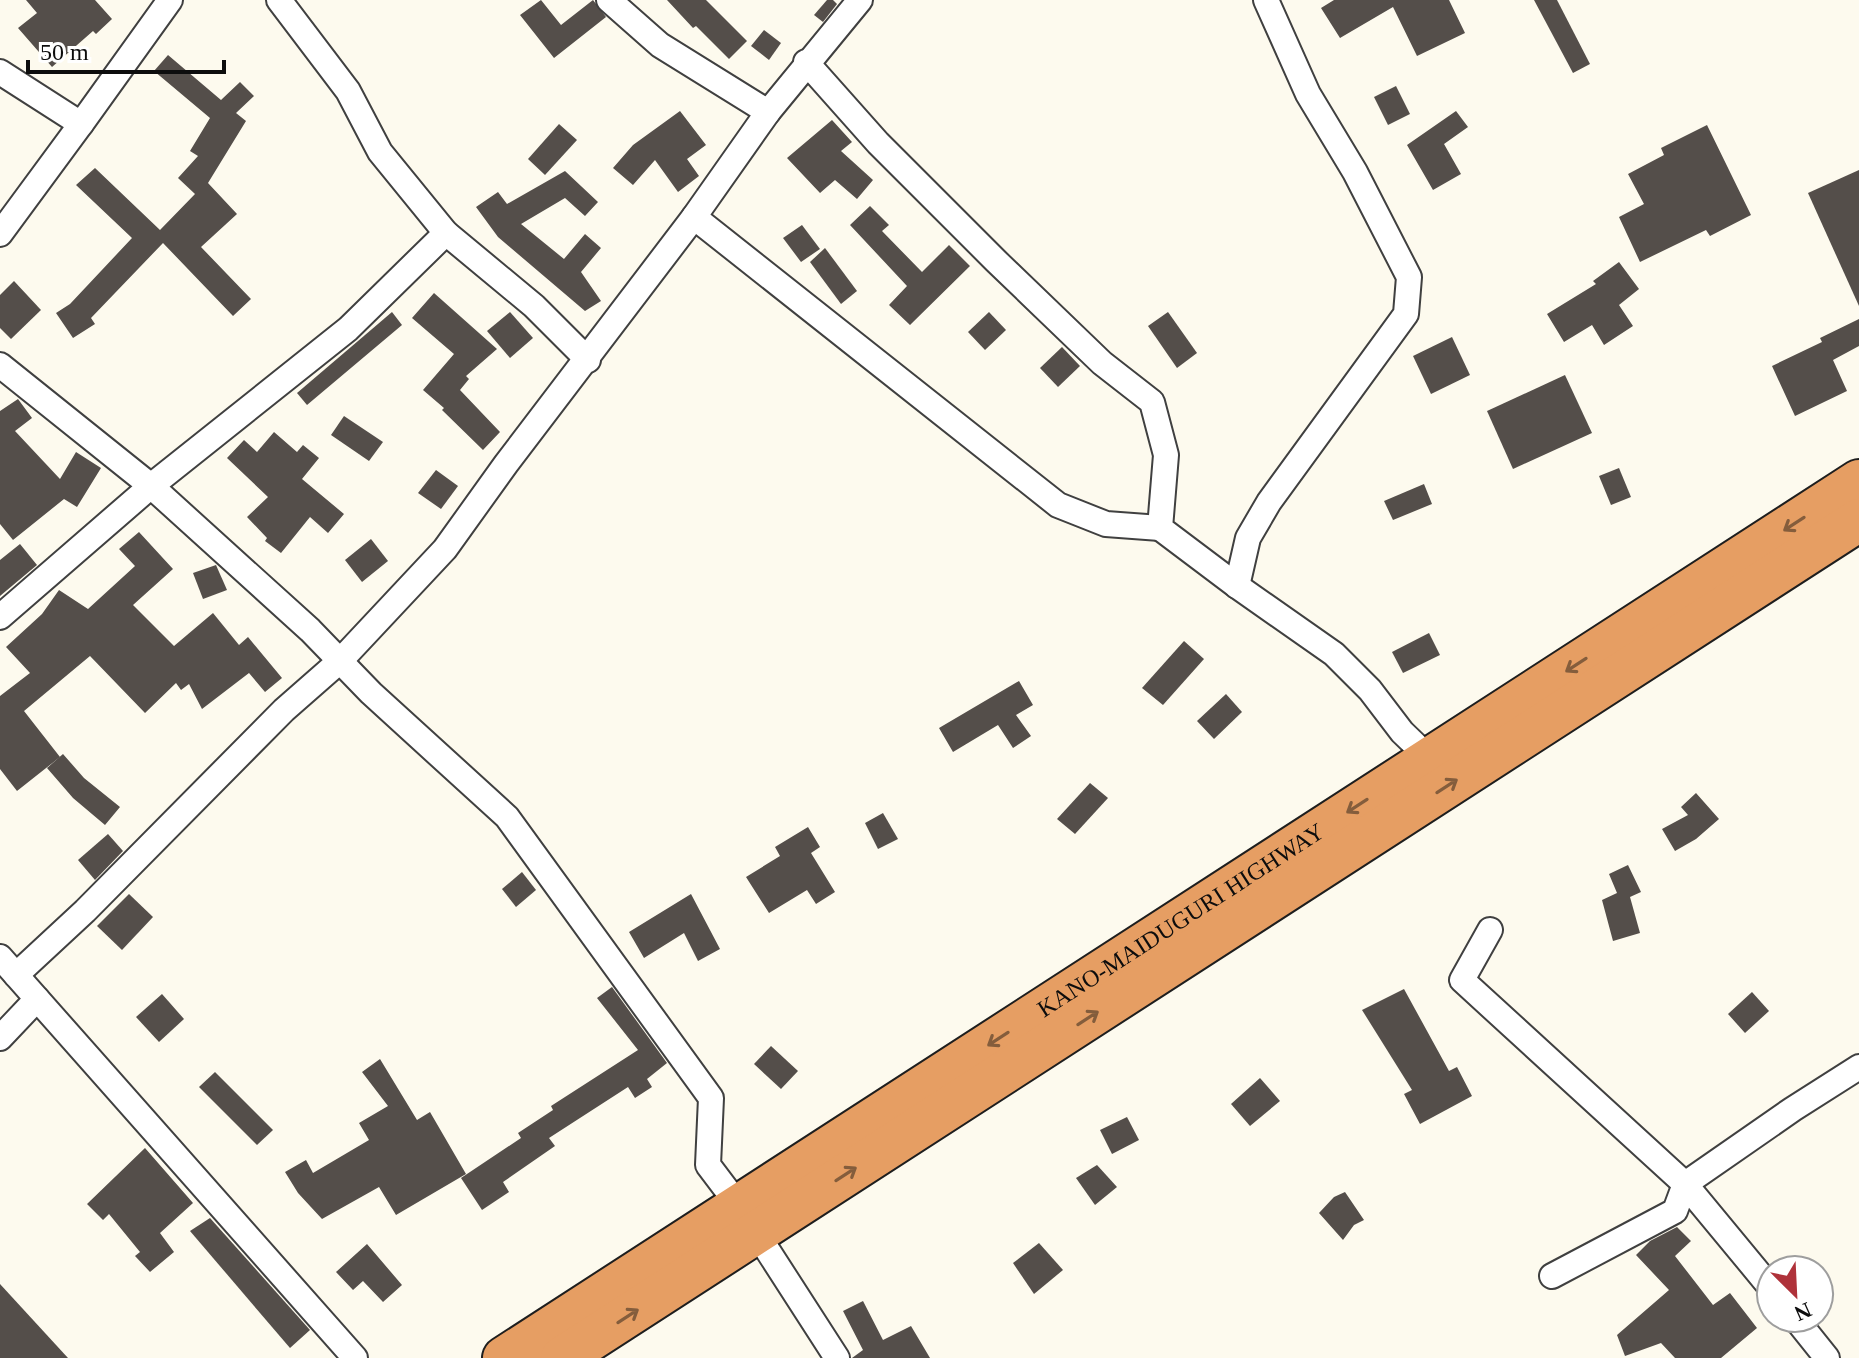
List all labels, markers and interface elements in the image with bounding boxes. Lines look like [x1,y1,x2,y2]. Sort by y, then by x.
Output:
scale bar [28,24,224,74]
text: 50 m [40,39,89,65]
one-way arrow [1783,515,1805,532]
one-way arrow [1565,657,1587,674]
one-way arrow [1436,777,1458,794]
one-way arrow [1346,799,1369,815]
street label: KANO-MAIDUGURI HIGHWAY [1033,818,1329,1022]
one-way arrow [1076,1010,1099,1026]
one-way arrow [987,1030,1009,1047]
one-way arrow [834,1166,857,1182]
north arrow [1755,1254,1835,1334]
text: N [1790,1297,1815,1327]
one-way arrow [616,1307,638,1324]

